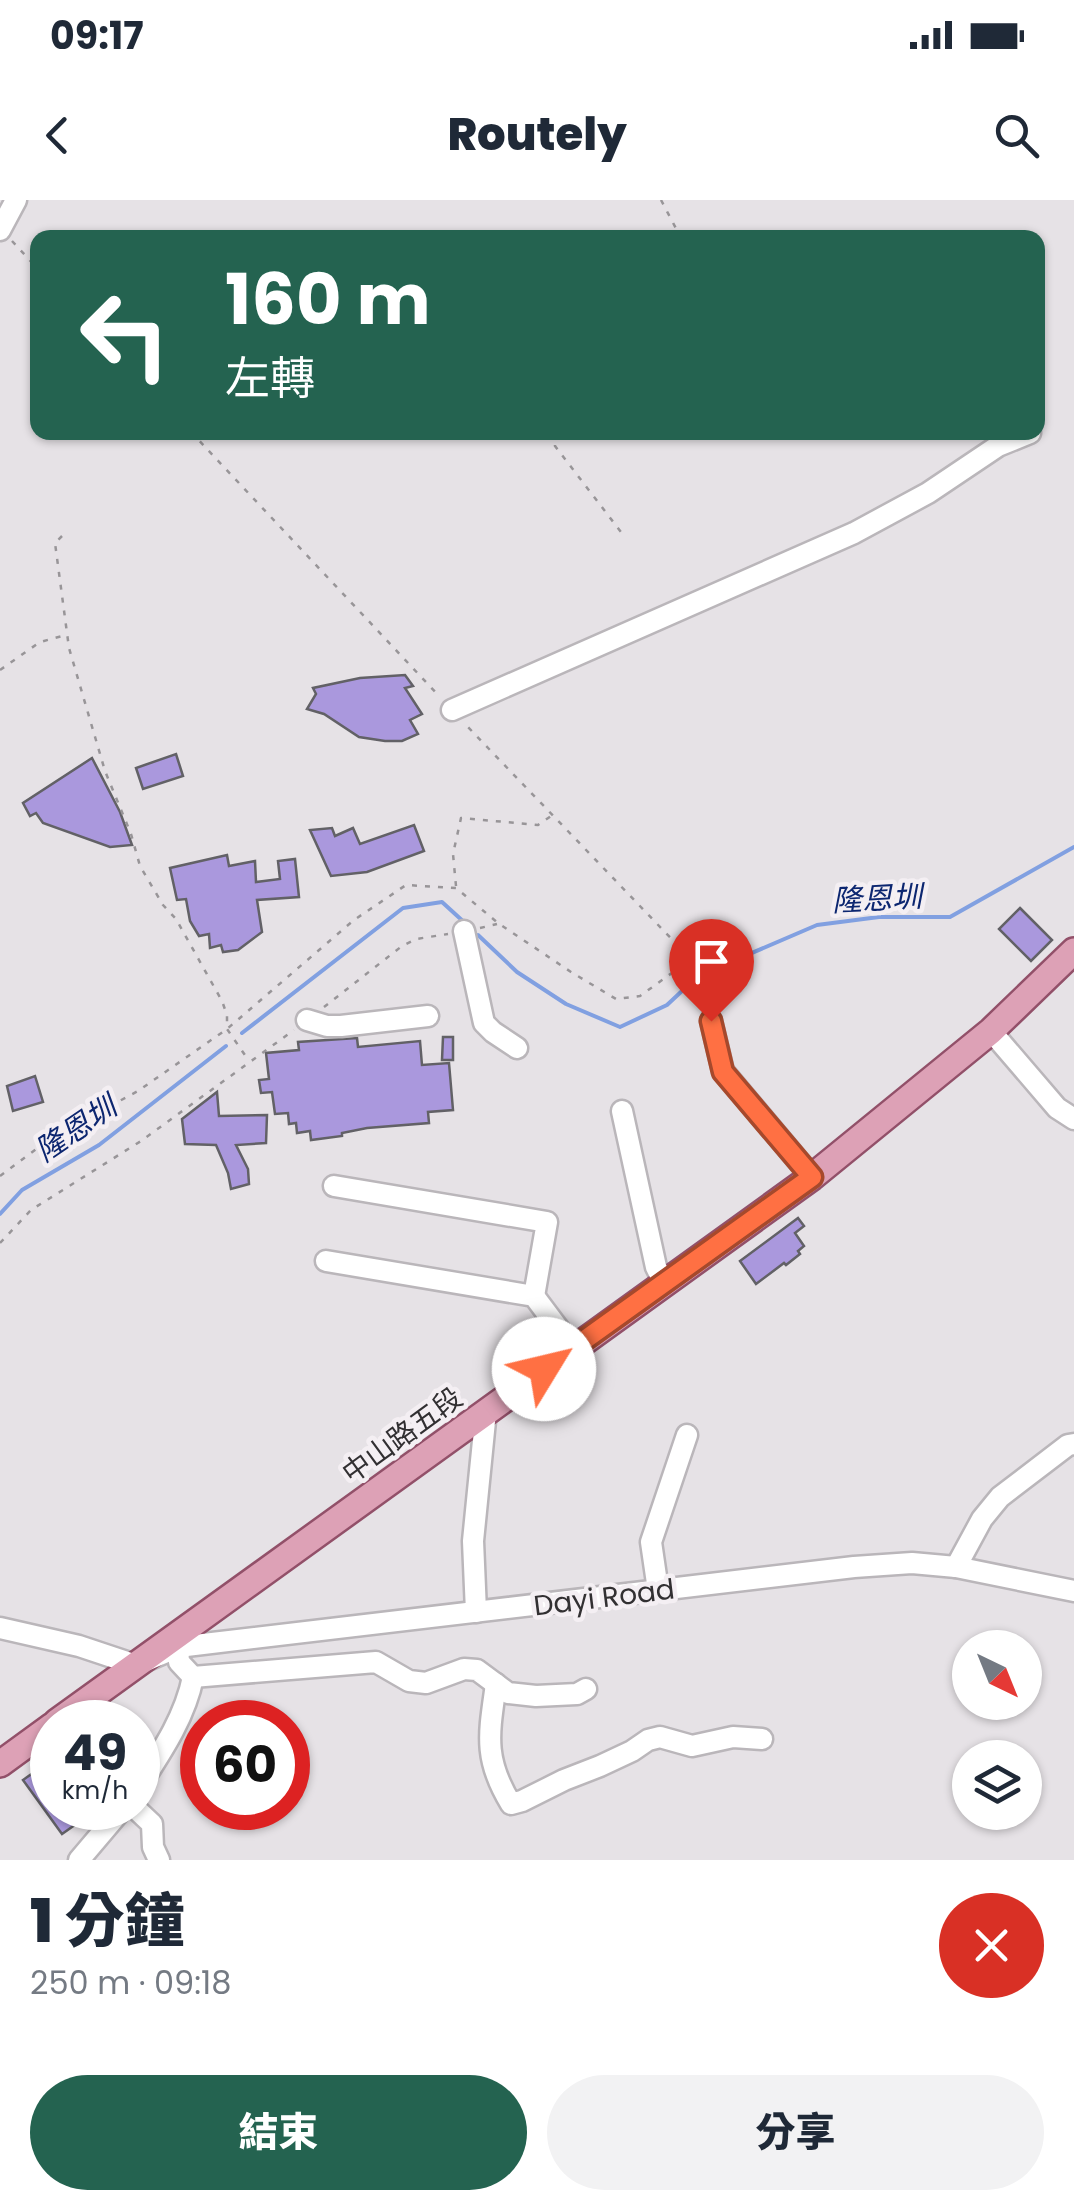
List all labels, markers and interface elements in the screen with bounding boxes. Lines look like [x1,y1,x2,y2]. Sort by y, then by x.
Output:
text: 09:17 [50,9,144,62]
text: Routely [447,103,627,166]
icon: back [30,108,85,163]
icon: search [989,108,1044,163]
text: 160 m [225,250,431,349]
icon: left [60,270,190,400]
text: 左轉 [225,347,315,410]
water label: 隆恩圳 [831,874,927,922]
pin [669,919,754,1022]
icon: arrive [684,934,739,989]
water label: 隆恩圳 [26,1083,128,1172]
position arrow [492,1317,596,1421]
street label: 中山路五段 [334,1378,470,1492]
street label: Dayi Road [531,1570,677,1625]
north arrow [952,1630,1042,1720]
map controls [952,1630,1042,1830]
speed limit sign: 60 [180,1700,310,1830]
text: 49 [63,1717,127,1788]
button: layers [952,1740,1042,1830]
text: km/h [62,1773,128,1808]
text: 1 分鐘 [30,1879,185,1963]
button: close [939,1893,1044,1998]
text: 250 m · 09:18 [30,1960,231,2005]
button: 結束 [30,2075,527,2190]
button: 分享 [547,2075,1044,2190]

